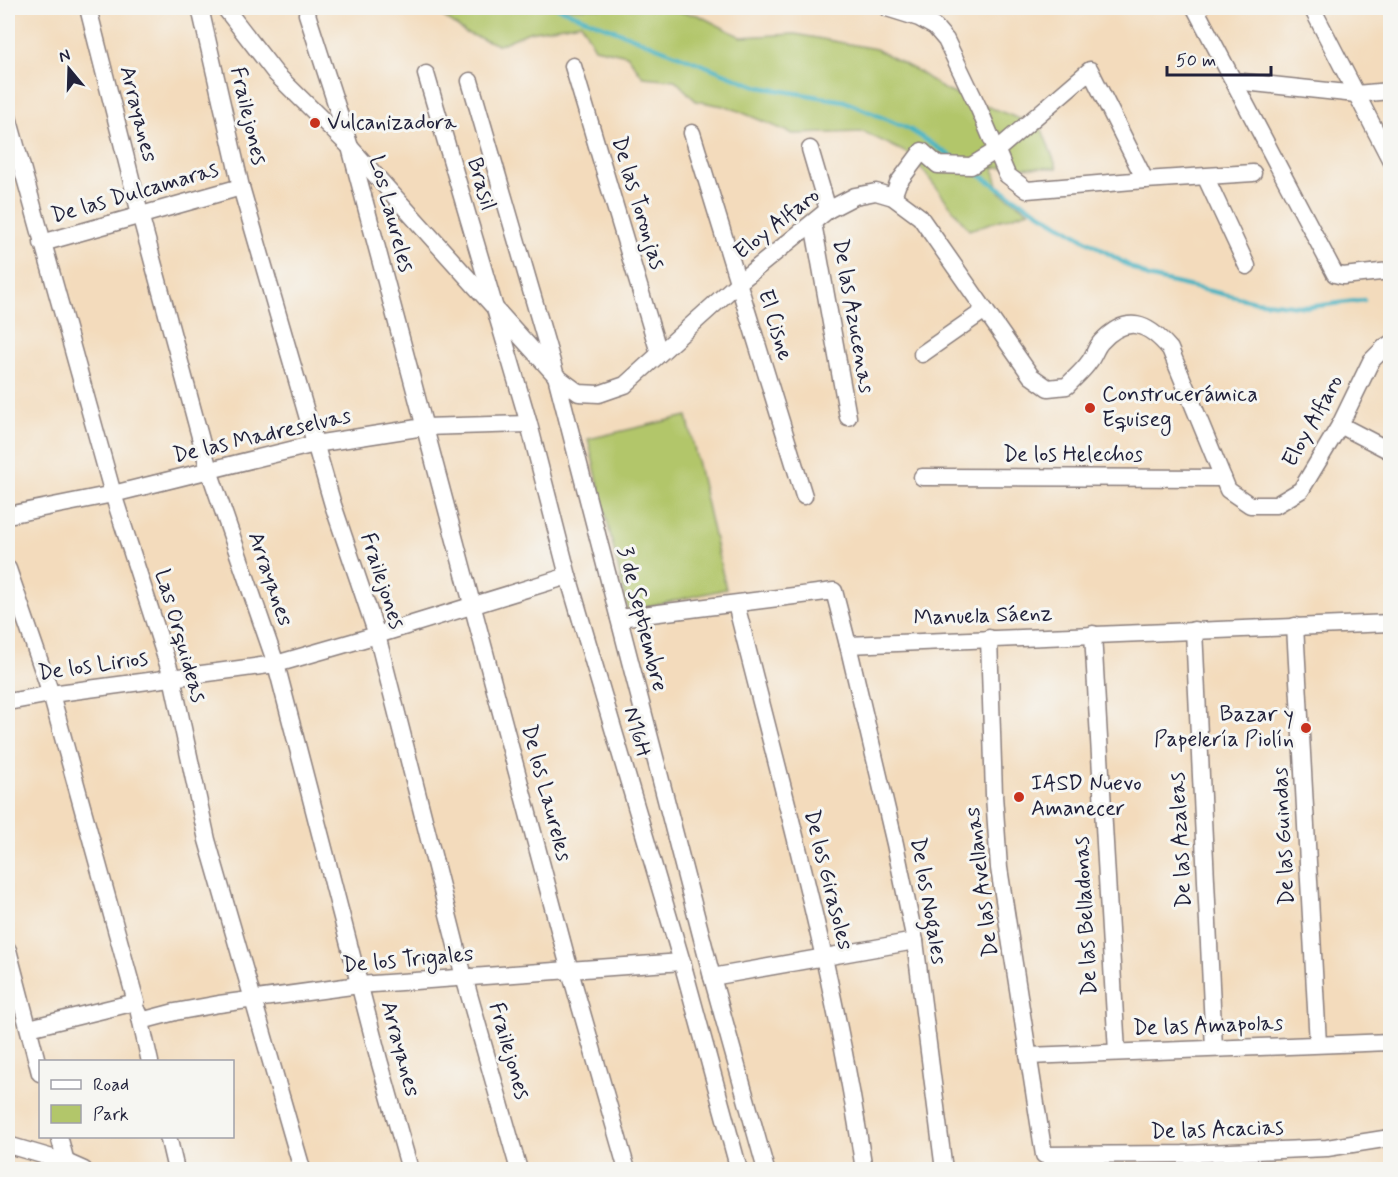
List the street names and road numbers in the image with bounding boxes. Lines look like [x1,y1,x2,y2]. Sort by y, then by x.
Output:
street label: Arrayanes [113,63,163,165]
street label: Frailejones [223,64,273,168]
street label: De las Toronjas [604,133,672,273]
street label: Los Laureles [362,153,420,276]
street label: Brasil [460,154,502,214]
street label: De las Dulcamaras [48,156,222,230]
street label: Eloy Alfaro [728,182,826,266]
street label: De las Azucenas [826,237,880,396]
street label: El Cisne [751,286,799,364]
street label: Eloy Alfaro [1276,370,1350,472]
street label: De las Madreselvas [170,402,354,470]
street label: De los Helechos [1003,441,1143,469]
street label: Arrayanes [241,528,299,630]
street label: Frailejones [353,529,411,633]
street label: 3 de Septiembre [610,544,674,694]
street label: Las Orquideas [148,566,212,706]
street label: Manuela Sáenz [913,600,1053,632]
street label: De los Lirios [36,644,150,688]
street label: N16H [617,704,657,760]
street label: De los Laureles [514,721,578,865]
street label: De las Guindas [1266,766,1302,906]
street label: De las Azaleas [1163,771,1199,909]
street label: De las Avellanas [959,805,1005,959]
street label: De los Girasoles [797,807,859,953]
street label: De los Nogales [900,835,953,968]
street label: De las Belladonas [1068,835,1104,996]
street label: De los Trigales [341,940,475,983]
street label: Arrayanes [374,998,426,1100]
street label: Frailejones [482,999,536,1103]
street label: De las Amapolas [1132,1009,1284,1043]
street label: De las Acacias [1150,1114,1284,1146]

